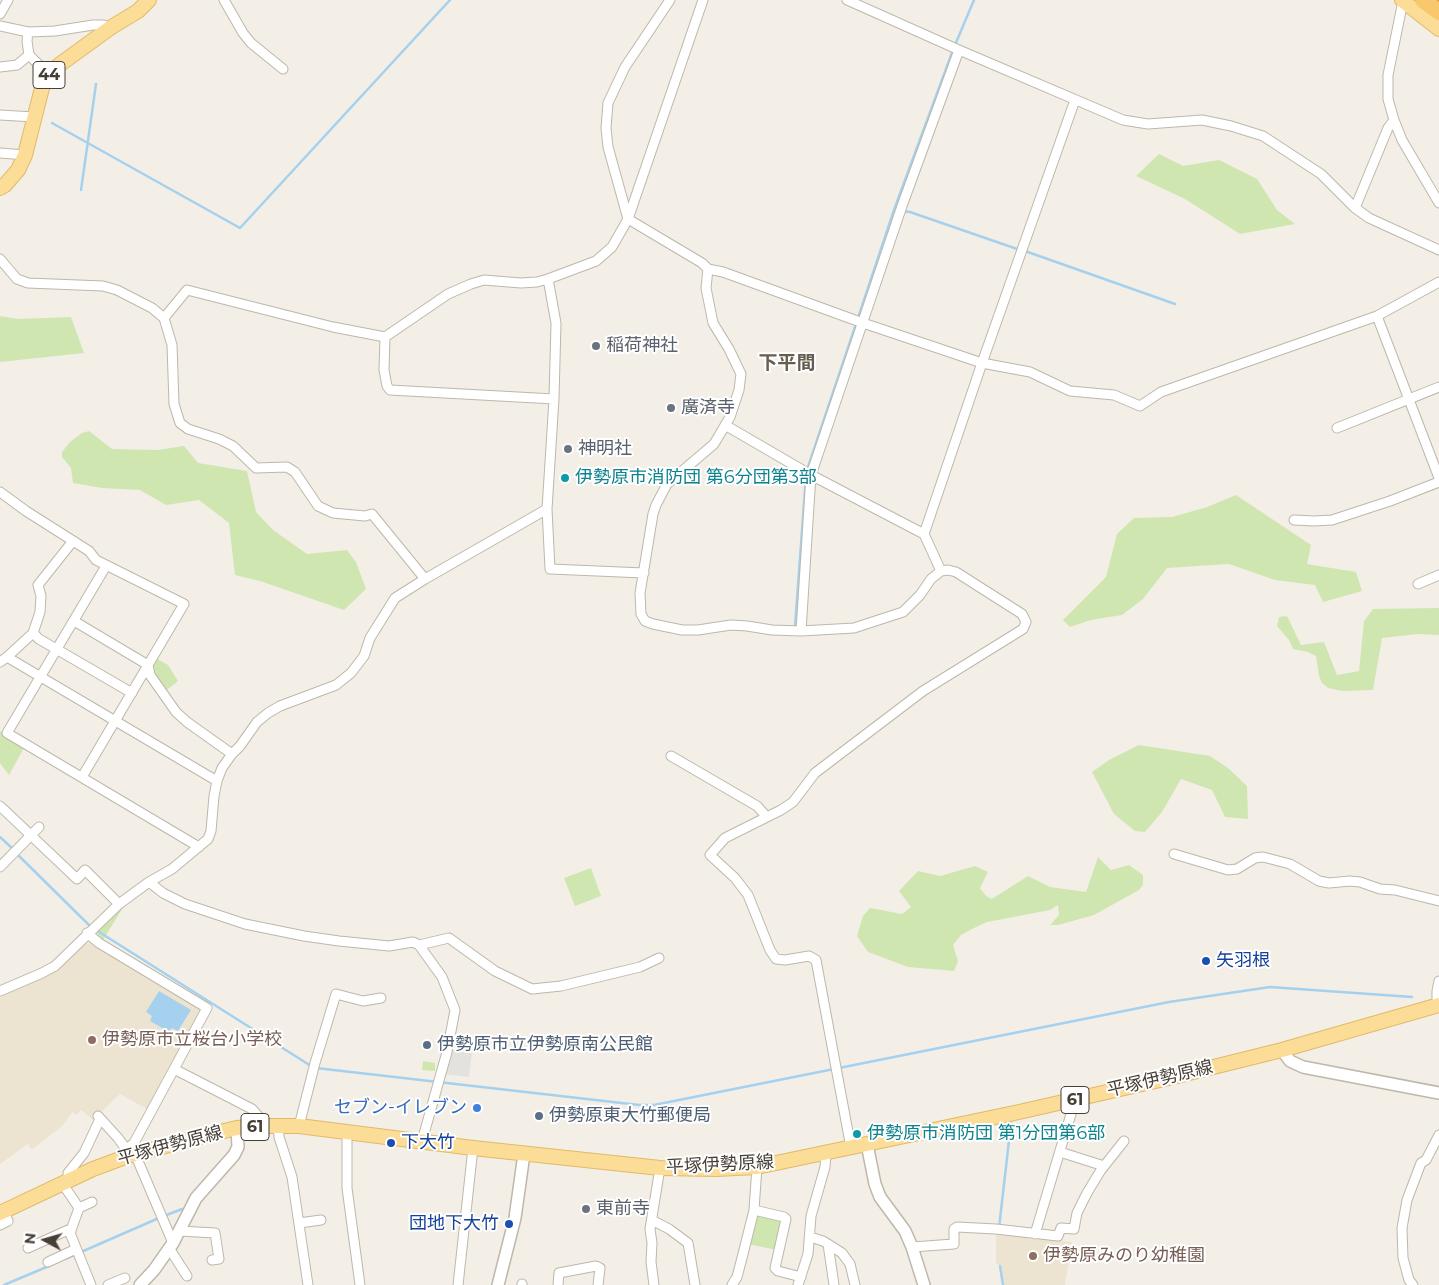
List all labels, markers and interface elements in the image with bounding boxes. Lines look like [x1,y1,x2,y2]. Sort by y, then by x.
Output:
road number: 44 [33,62,65,88]
place label: 稲荷神社 [606,335,678,357]
marker: 稲荷神社 [590,340,602,352]
district label: 下平間 [759,352,815,374]
place label: 廣済寺 [681,397,735,419]
marker: 廣済寺 [665,402,677,414]
place label: 神明社 [578,438,632,460]
marker: 神明社 [562,443,574,455]
place label: 伊勢原市消防団 第6分団第3部 [575,467,817,489]
marker: 伊勢原市消防団 第6分団第3部 [559,472,571,484]
place label: 矢羽根 [1216,950,1270,972]
marker: 矢羽根 [1200,955,1212,967]
place label: 伊勢原市立桜台小学校 [102,1029,282,1051]
marker: 伊勢原市立桜台小学校 [86,1034,98,1046]
place label: 伊勢原市立伊勢原南公民館 [437,1034,653,1056]
marker: 伊勢原市立伊勢原南公民館 [421,1039,433,1051]
street label: 平塚伊勢原線 [1105,1056,1215,1102]
road number: 61 [1061,1086,1089,1114]
place label: セブン-イレブン [334,1097,467,1119]
marker: セブン-イレブン [471,1102,483,1114]
place label: 伊勢原東大竹郵便局 [549,1105,711,1127]
marker: 伊勢原東大竹郵便局 [533,1110,545,1122]
road number: 61 [241,1114,269,1140]
street label: 平塚伊勢原線 [115,1122,225,1170]
place label: 伊勢原市消防団 第1分団第6部 [867,1123,1105,1145]
marker: 伊勢原市消防団 第1分団第6部 [851,1128,863,1140]
place label: 下大竹 [401,1132,455,1154]
marker: 下大竹 [385,1137,397,1149]
street label: 平塚伊勢原線 [666,1151,774,1179]
place label: 東前寺 [596,1198,650,1220]
marker: 東前寺 [580,1203,592,1215]
place label: 団地下大竹 [409,1213,499,1235]
north arrow [20,1215,70,1265]
marker: 団地下大竹 [503,1218,515,1230]
text: N [21,1232,40,1245]
place label: 伊勢原みのり幼稚園 [1043,1245,1205,1267]
marker: 伊勢原みのり幼稚園 [1027,1250,1039,1262]

